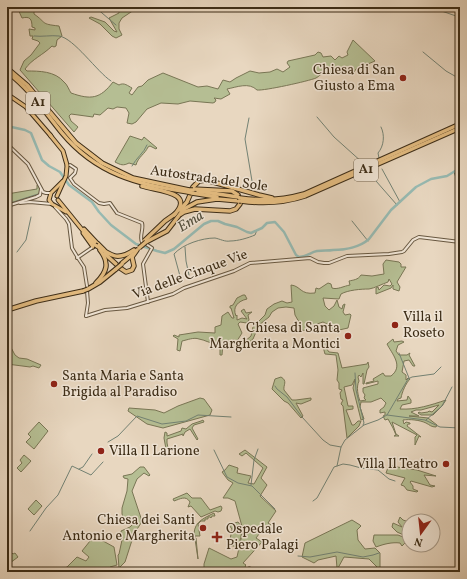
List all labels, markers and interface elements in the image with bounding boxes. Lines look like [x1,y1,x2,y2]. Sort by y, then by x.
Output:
place label: Chiesa di San Giusto a Ema [313,61,395,96]
marker: Chiesa di San Giusto a Ema [398,73,408,83]
road number: A1 [26,92,50,114]
road number: A1 [354,159,378,181]
street label: Autostrada del Sole [149,161,269,197]
water label: Ema [174,206,208,238]
street label: Via delle Cinque Vie [130,245,251,305]
place label: Villa il Roseto [403,308,445,343]
place label: Chiesa di Santa Margherita a Montici [209,319,340,354]
marker: Villa il Roseto [390,320,400,330]
marker: Chiesa di Santa Margherita a Montici [343,331,353,341]
place label: Santa Maria e Santa Brigida al Paradiso [62,367,184,402]
marker: Santa Maria e Santa Brigida al Paradiso [49,379,59,389]
place label: Villa Il Larione [109,442,200,461]
marker: Villa Il Larione [96,446,106,456]
place label: Villa Il Teatro [356,455,438,474]
marker: Villa Il Teatro [441,459,451,469]
place label: Chiesa dei Santi Antonio e Margherita [62,511,195,546]
north arrow [401,513,441,553]
place label: Ospedale Piero Palagi [226,520,299,555]
marker: Chiesa dei Santi Antonio e Margherita [198,523,208,533]
marker: Ospedale Piero Palagi [211,531,223,543]
text: N [413,533,425,549]

